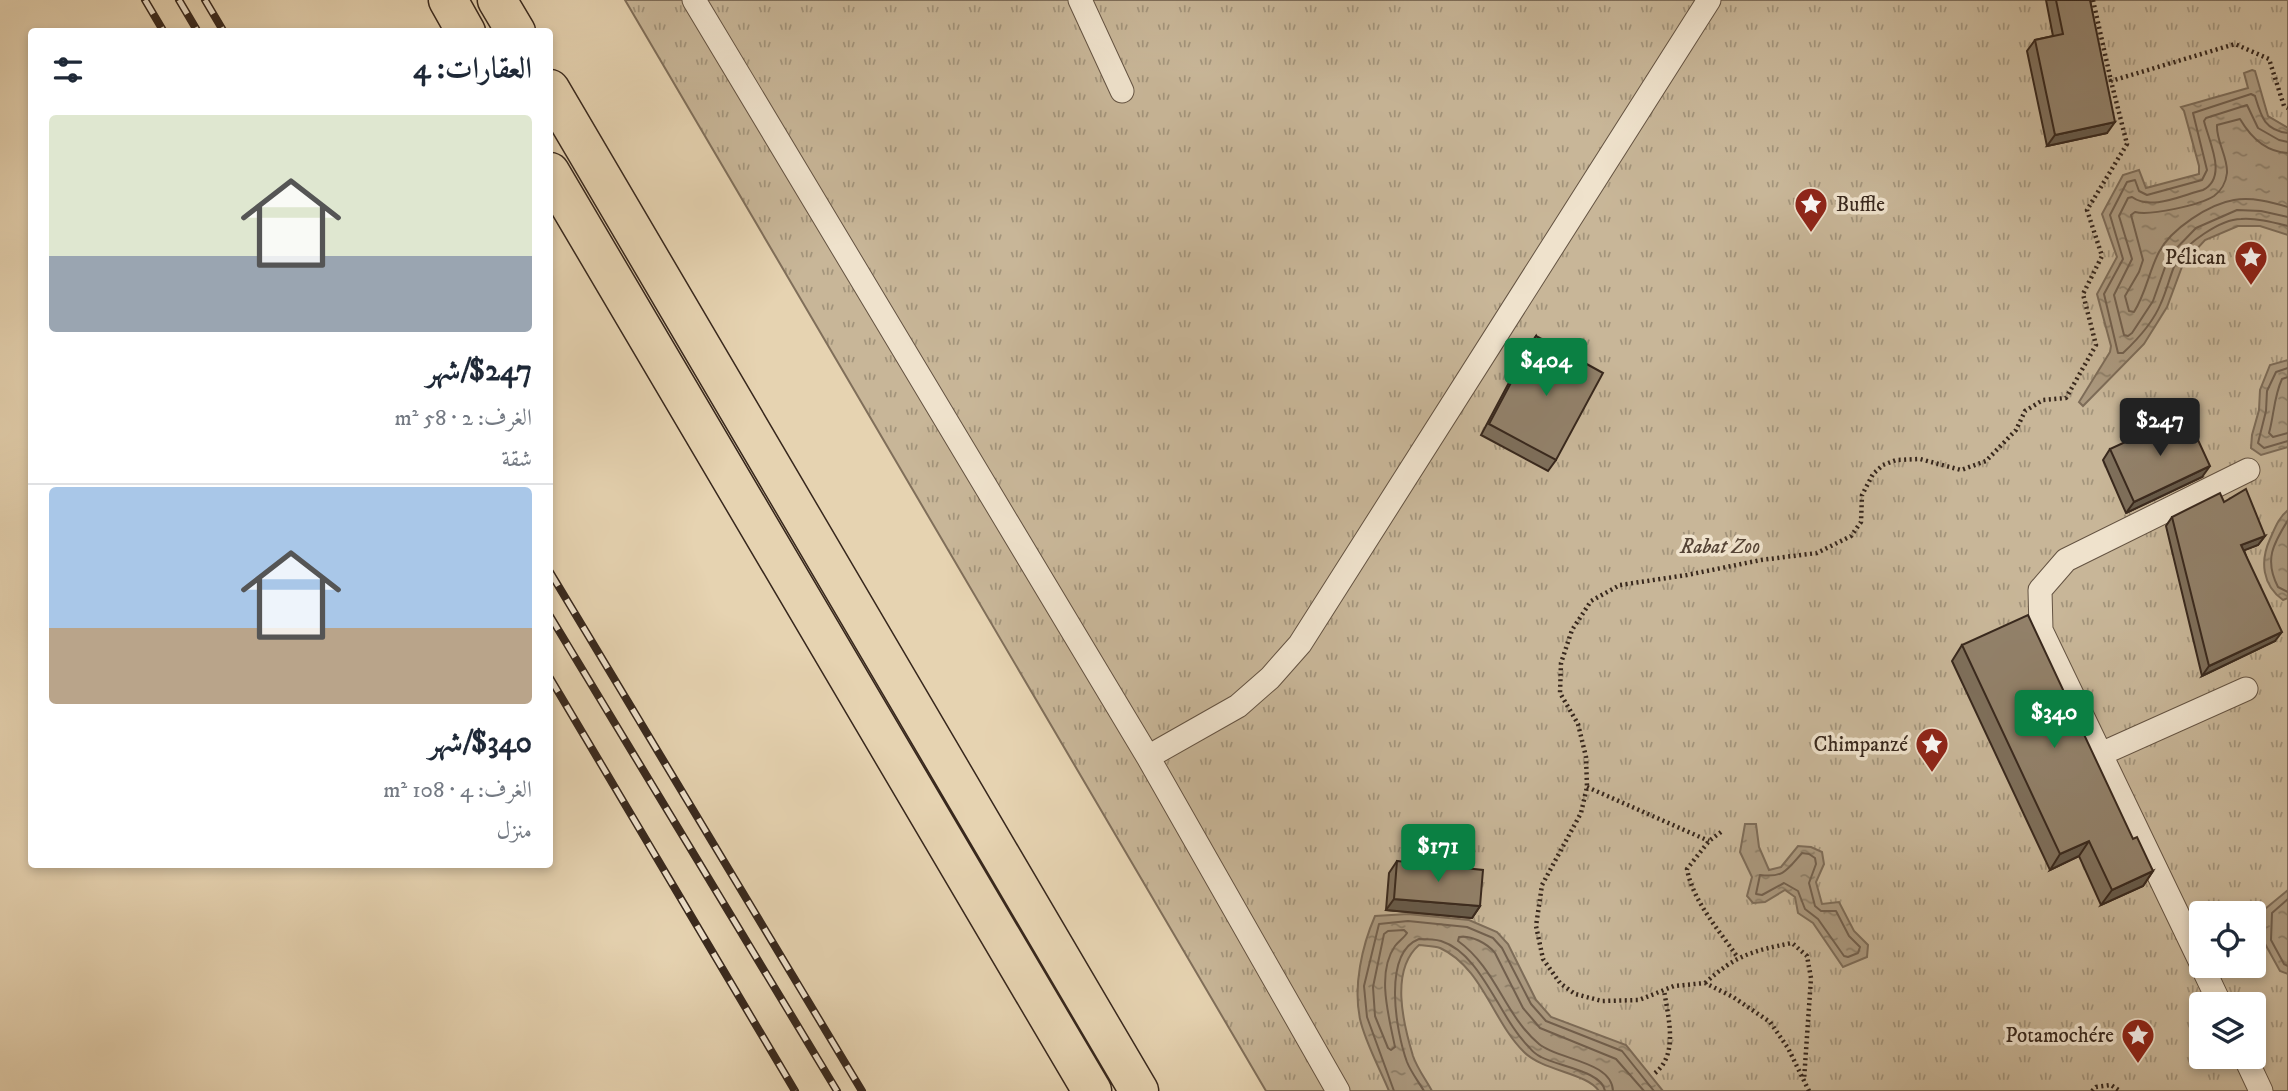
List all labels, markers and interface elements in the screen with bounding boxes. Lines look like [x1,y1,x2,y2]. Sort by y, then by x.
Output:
icon: filters [49,51,87,89]
text: العقارات: 4 [413,51,532,88]
icon: home [228,160,354,286]
place icon: Buffle [1792,185,1830,234]
place label: Buffle [1836,192,1885,218]
place icon: Pélican [2232,238,2270,287]
place label: Pélican [2165,245,2226,271]
pin: $404 [1505,338,1587,398]
text: $404 [1520,346,1572,375]
text: $247/شهر [426,353,532,390]
pin: $247 [2119,398,2201,458]
text: الغرف: 2 · 58 m² [395,404,532,433]
text: $247 [2136,406,2184,435]
text: شقة [502,445,532,474]
icon: home [228,532,354,658]
park label: Rabat Zoo [1679,534,1760,560]
pin: $340 [2013,690,2095,750]
text: $340 [2031,698,2077,727]
text: $340/شهر [428,725,532,762]
place icon: Chimpanzé [1913,725,1951,774]
place label: Chimpanzé [1814,732,1908,758]
text: الغرف: 4 · 108 m² [383,776,532,805]
text: منزل [497,817,532,846]
pin: $171 [1397,824,1479,884]
text: $171 [1417,832,1459,861]
map controls [2189,901,2266,1069]
button: locate [2189,901,2266,978]
button: layers [2189,992,2266,1069]
place icon: Potamochére [2119,1016,2157,1065]
place label: Potamochére [2005,1023,2114,1049]

